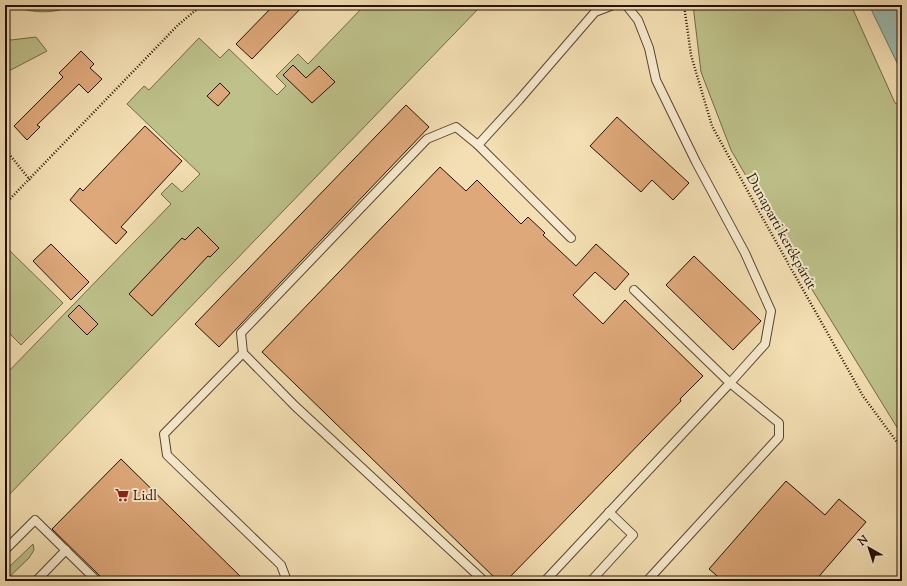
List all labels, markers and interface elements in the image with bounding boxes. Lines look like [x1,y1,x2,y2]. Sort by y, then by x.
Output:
street label: Dunaparti kerékpárút [740,170,821,294]
supermarket icon: Lidl [114,487,130,503]
place label: Lidl [133,487,157,507]
north arrow [849,528,889,568]
text: N [854,532,872,551]

